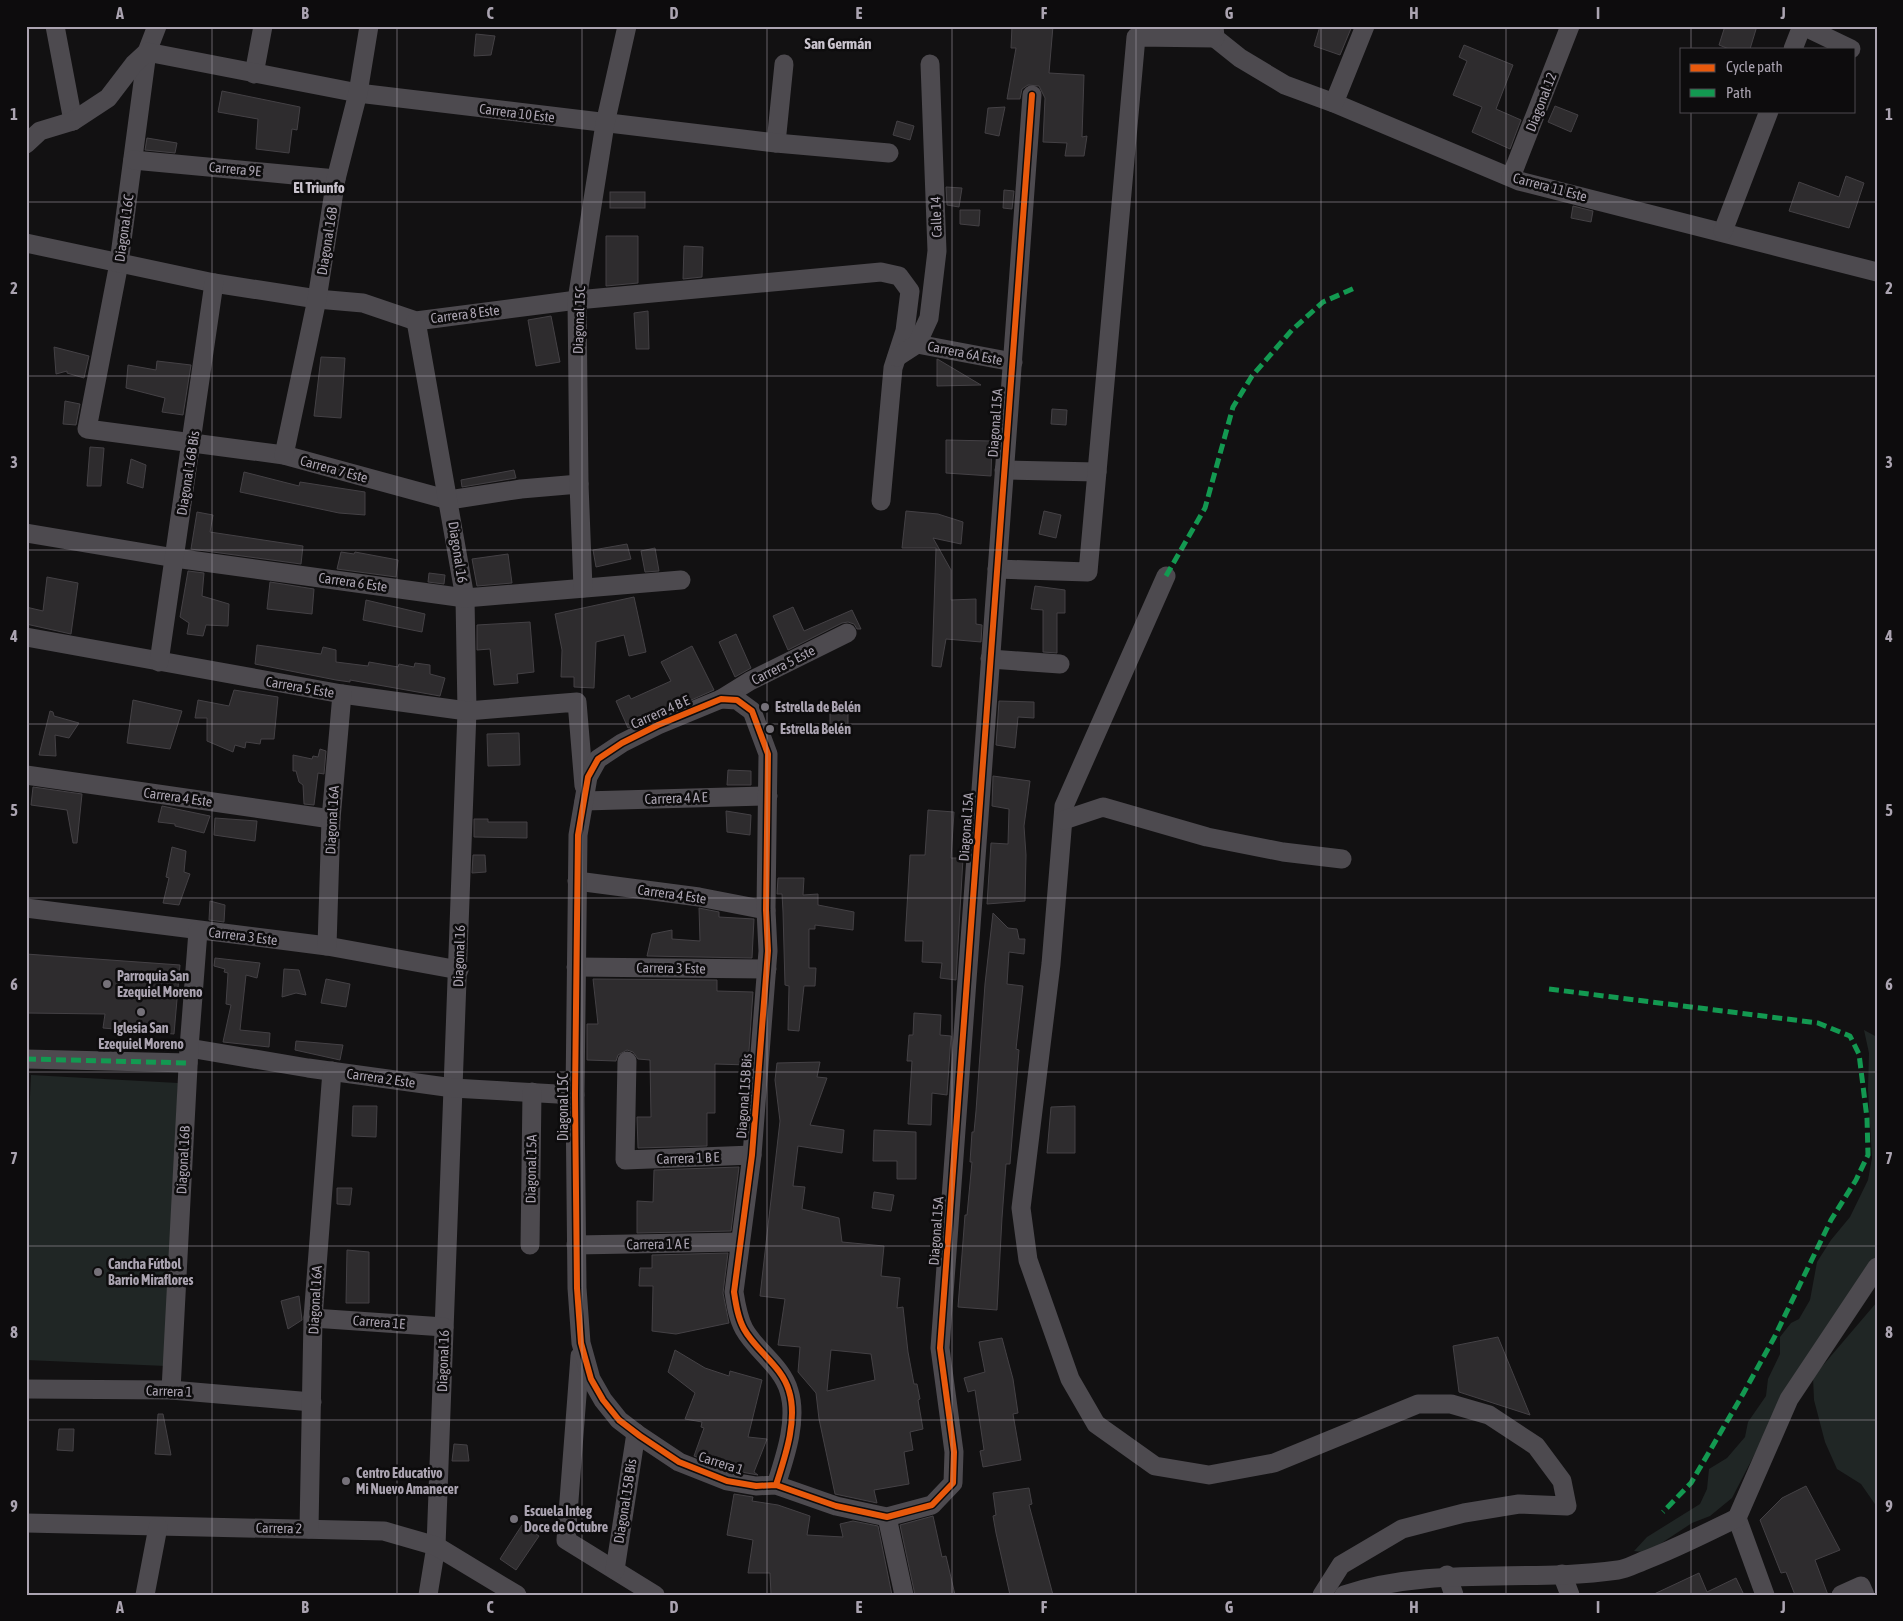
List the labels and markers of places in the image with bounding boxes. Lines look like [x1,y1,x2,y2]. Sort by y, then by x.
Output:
place label: Estrella de Belén [775,699,861,715]
marker: Estrella de Belén [759,701,771,713]
place label: Estrella Belén [780,721,851,737]
marker: Estrella Belén [764,723,776,735]
place label: Parroquia San Ezequiel Moreno [117,968,203,1000]
marker: Parroquia San Ezequiel Moreno [101,978,113,990]
marker: Iglesia San Ezequiel Moreno [135,1006,147,1018]
place label: Iglesia San Ezequiel Moreno [98,1020,184,1052]
place label: Cancha Fútbol Barrio Miraflores [108,1256,194,1288]
marker: Cancha Fútbol Barrio Miraflores [92,1266,104,1278]
place label: Centro Educativo Mi Nuevo Amanecer [356,1465,459,1497]
marker: Centro Educativo Mi Nuevo Amanecer [340,1475,352,1487]
place label: Escuela Integ Doce de Octubre [524,1503,608,1535]
marker: Escuela Integ Doce de Octubre [508,1513,520,1525]

